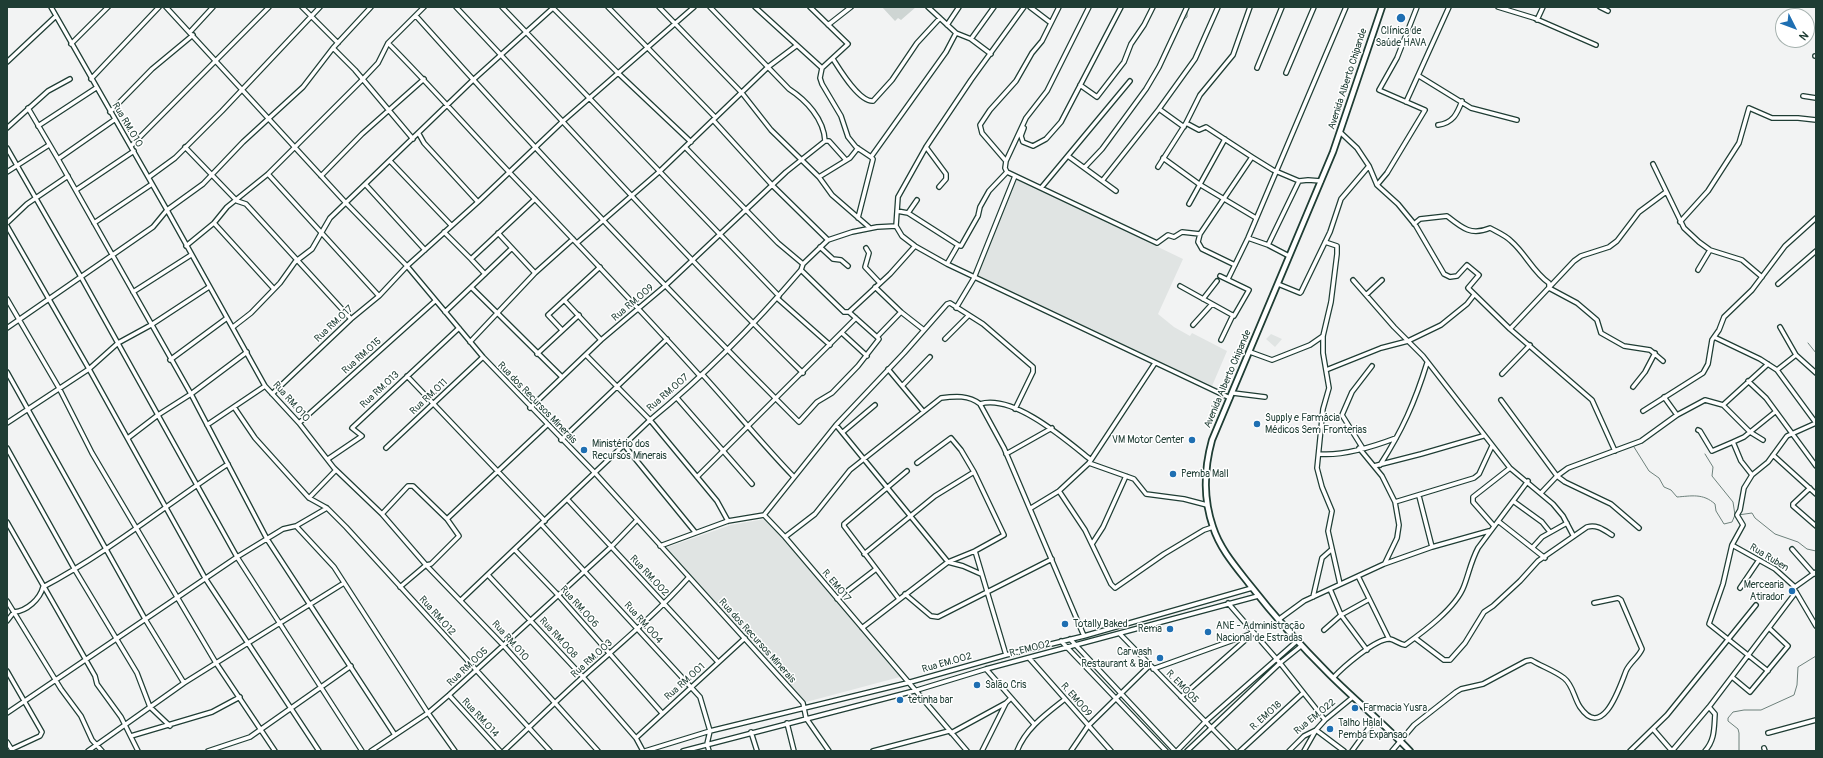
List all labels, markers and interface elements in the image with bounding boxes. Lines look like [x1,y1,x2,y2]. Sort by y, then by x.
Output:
north arrow [1775,8,1815,48]
marker: Clínica de Saúde HAVA [1395,12,1407,24]
place label: Clínica de Saúde HAVA [1376,25,1426,48]
street label: Avenida Alberto Chipande [1326,27,1370,131]
text: N [1796,29,1811,43]
street label: Rua RM.010 [109,100,145,150]
street label: Rua RM.009 [609,282,657,324]
street label: Rua RM.017 [312,303,356,345]
street label: Avenida Alberto Chipande [1202,328,1254,430]
street label: Rua RM.015 [340,335,384,377]
street label: Rua dos Recursos Minerais [495,360,579,446]
street label: Rua RM.013 [358,369,402,411]
street label: Rua RM.007 [645,372,691,414]
street label: Rua RM.011 [408,377,450,417]
street label: Rua RM.010 [270,379,312,425]
place label: Supply e Farmácia Médicos Sem Fronterias [1265,412,1367,436]
marker: Supply e Farmácia Médicos Sem Fronterias [1252,419,1262,429]
place label: VM Motor Center [1112,434,1184,446]
marker: VM Motor Center [1187,435,1197,445]
place label: Ministério dos Recursos Minerais [592,438,667,462]
marker: Ministério dos Recursos Minerais [579,445,589,455]
place label: Pemba Mall [1181,468,1229,480]
marker: Pemba Mall [1168,469,1178,479]
street label: Rua Ruben [1747,542,1791,574]
street label: Rua RM.002 [627,553,671,599]
street label: R. EM017 [819,567,853,605]
place label: Mercearia Atirador [1744,579,1784,602]
street label: Rua RM.006 [557,584,601,630]
marker: Mercearia Atirador [1787,586,1797,596]
street label: Rua RM.012 [416,594,458,638]
street label: Rua dos Recursos Minerais [716,596,798,686]
street label: Rua RM.004 [621,600,665,646]
street label: Rua RM.008 [536,615,580,661]
street label: Rua RM.010 [489,618,531,664]
place label: Totally Baked [1073,618,1128,630]
marker: Totally Baked [1060,619,1070,629]
place label: ANE - Administração Nacional de Estradas [1216,620,1305,644]
place label: Rema [1138,623,1162,635]
marker: Rema [1165,624,1175,634]
marker: ANE - Administração Nacional de Estradas [1203,627,1213,637]
street label: Rua RM.003 [569,637,615,681]
street label: R. EM002 [1008,638,1052,660]
street label: Rua RM.005 [445,645,491,689]
place label: Carwash Restaurant & Bar [1081,646,1152,670]
street label: Rua EM.002 [921,650,973,676]
marker: Carwash Restaurant & Bar [1155,653,1165,663]
street label: Rua RM.001 [662,661,708,703]
street label: R. EM005 [1163,668,1201,706]
place label: Salão Cris [985,679,1027,691]
marker: Salão Cris [972,680,982,690]
street label: R. EM009 [1058,680,1094,720]
place label: tetinha bar [908,694,953,706]
marker: tetinha bar [895,695,905,705]
street label: Rua RM.014 [459,696,501,740]
street label: Rua EM.022 [1292,697,1338,737]
street label: R. EM018 [1248,699,1284,733]
place label: Farmacia Yusra [1363,702,1427,714]
marker: Farmacia Yusra [1350,703,1360,713]
place label: Talho Halal Pemba Expansao [1338,717,1408,740]
marker: Talho Halal Pemba Expansao [1325,724,1335,734]

